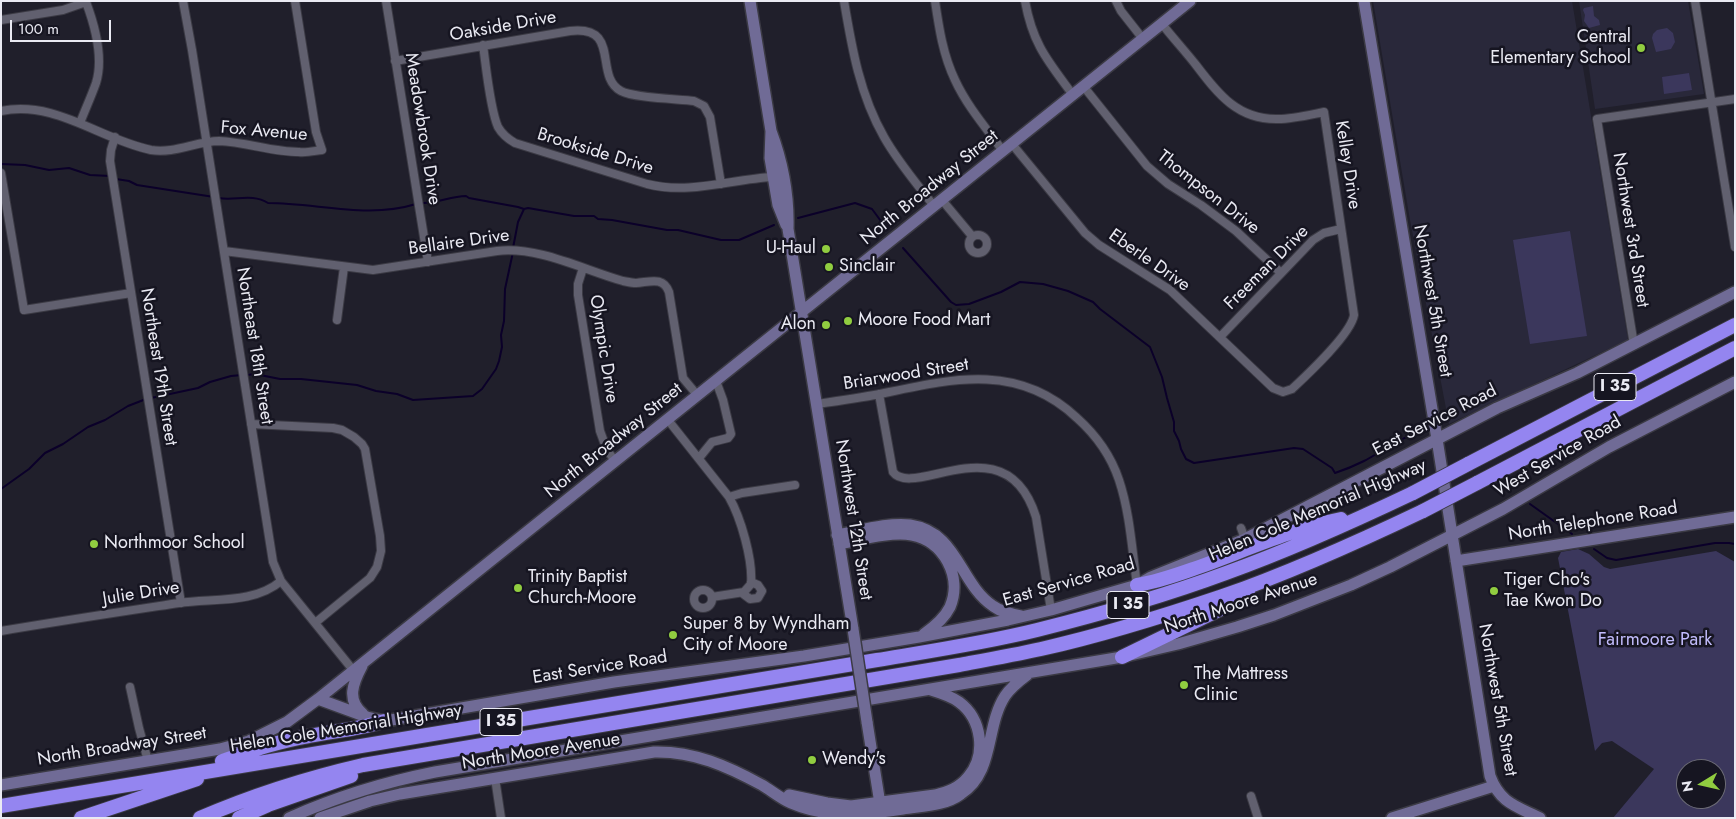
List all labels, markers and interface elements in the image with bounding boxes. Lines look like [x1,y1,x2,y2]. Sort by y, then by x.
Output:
street label: Oakside Drive [448,7,558,47]
scale bar [12,10,114,42]
text: 100 m [18,18,59,40]
place label: Central Elementary School [1490,27,1631,70]
marker: Central Elementary School [1635,42,1647,54]
street label: Meadowbrook Drive [399,51,445,207]
street label: Fox Avenue [220,117,308,147]
street label: Kelley Drive [1329,119,1365,211]
street label: Brookside Drive [534,124,656,180]
street label: North Broadway Street [857,126,1003,250]
street label: Thompson Drive [1153,146,1263,240]
street label: Northwest 3rd Street [1607,151,1653,309]
street label: Freeman Drive [1220,221,1314,315]
street label: Northwest 5th Street [1408,223,1456,379]
street label: Bellaire Drive [407,225,511,261]
street label: Eberle Drive [1104,225,1194,297]
place label: U-Haul [766,238,816,260]
marker: U-Haul [820,243,832,255]
place label: Sinclair [839,256,895,278]
marker: Sinclair [823,261,835,273]
street label: Northeast 18th Street [231,266,277,426]
street label: Northeast 19th Street [135,287,181,447]
street label: Olympic Drive [584,293,622,405]
place label: Moore Food Mart [858,310,990,332]
place label: Alon [781,314,816,336]
marker: Moore Food Mart [842,315,854,327]
marker: Alon [820,319,832,331]
street label: Briarwood Street [842,354,970,396]
road number: I 35 [1594,374,1636,401]
street label: North Broadway Street [541,379,687,503]
street label: East Service Road [1369,380,1501,462]
street label: West Service Road [1491,412,1625,502]
street label: Northwest 12th Street [830,438,876,602]
street label: Helen Cole Memorial Highway [1206,455,1430,567]
street label: North Telephone Road [1507,498,1679,546]
place label: Northmoor School [104,533,245,555]
marker: Northmoor School [88,538,100,550]
street label: East Service Road [1001,554,1137,612]
place label: Trinity Baptist Church-Moore [528,567,636,610]
street label: North Moore Avenue [1162,569,1320,639]
place label: Tiger Cho's Tae Kwon Do [1504,570,1602,612]
street label: Julie Drive [101,577,181,611]
marker: Trinity Baptist Church-Moore [512,582,524,594]
marker: Tiger Cho's Tae Kwon Do [1488,585,1500,597]
road number: I 35 [1107,592,1149,618]
place label: Super 8 by Wyndham City of Moore [683,614,850,656]
street label: Northwest 5th Street [1473,622,1521,778]
marker: Super 8 by Wyndham City of Moore [667,629,679,641]
park label: Fairmoore Park [1598,630,1712,652]
street label: East Service Road [531,647,669,689]
place label: The Mattress Clinic [1194,664,1288,706]
marker: The Mattress Clinic [1178,679,1190,691]
street label: Helen Cole Memorial Highway [229,700,463,758]
road number: I 35 [480,709,522,736]
street label: North Broadway Street [36,723,208,771]
street label: North Moore Avenue [460,729,622,775]
place label: Wendy's [822,749,886,771]
marker: Wendy's [806,754,818,766]
north arrow [1676,759,1726,809]
text: N [1676,779,1698,793]

